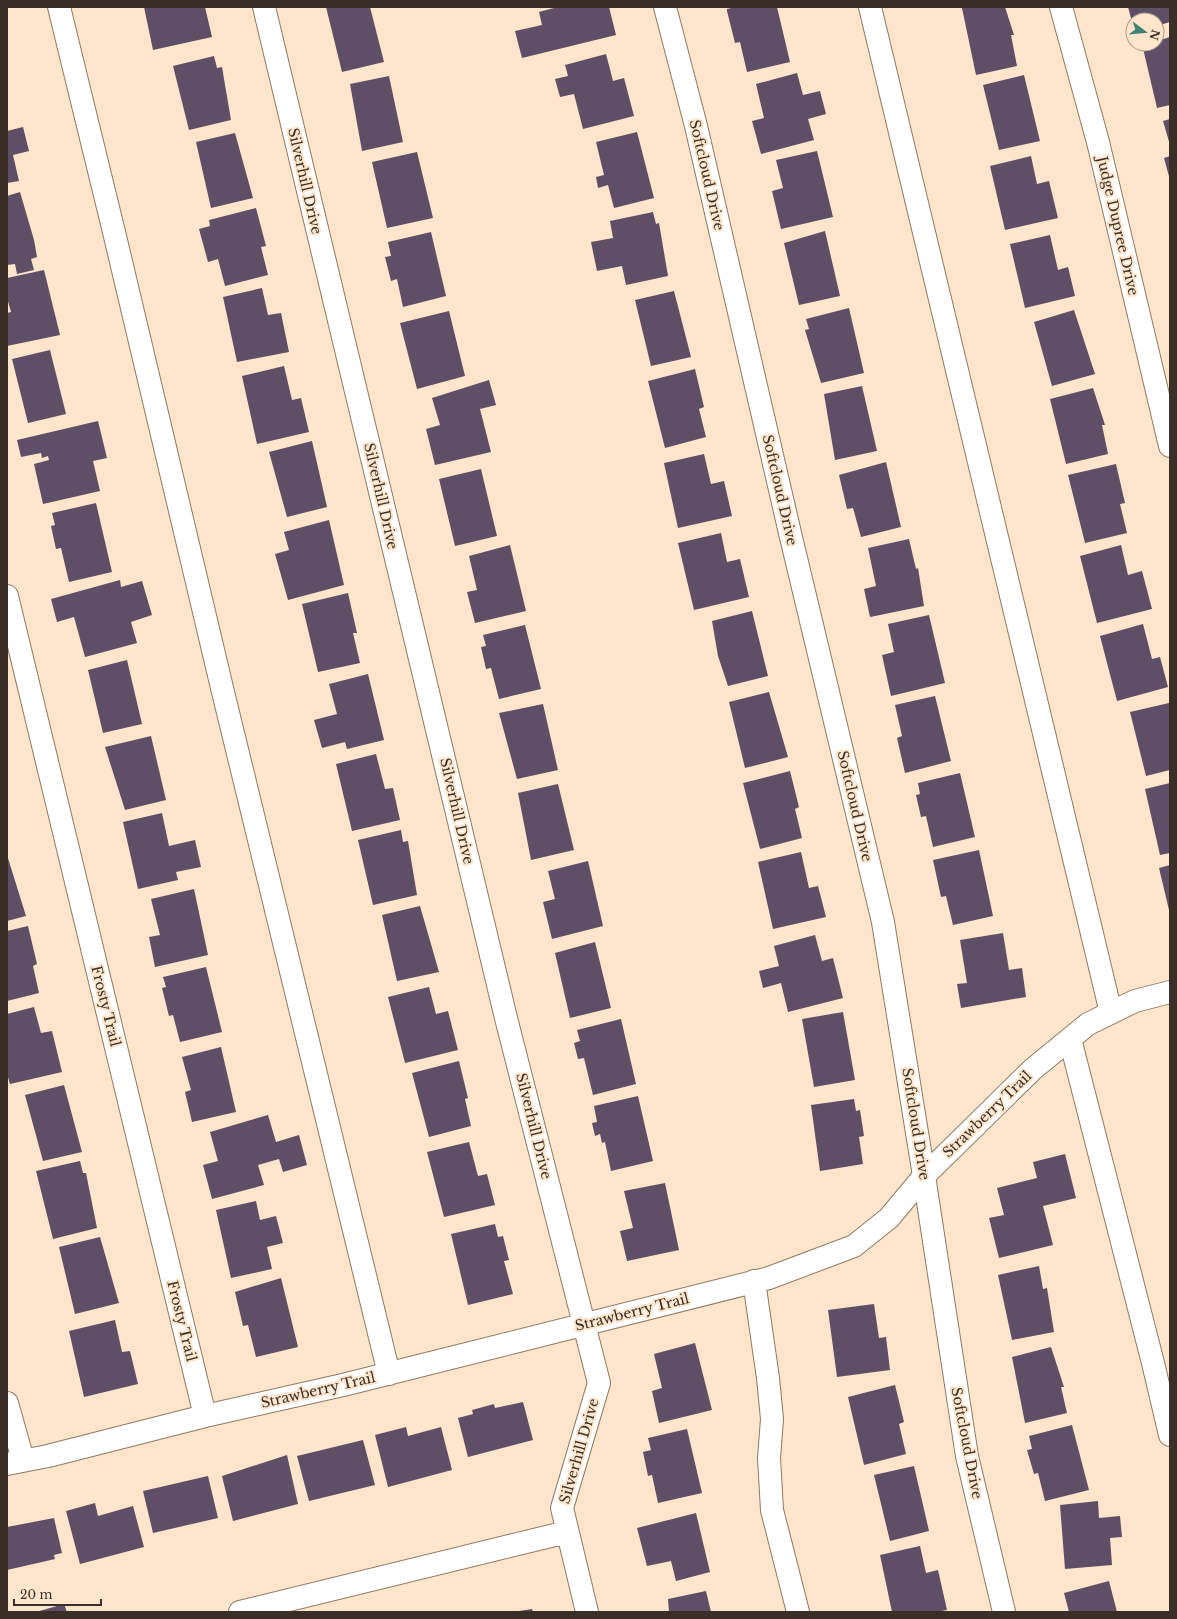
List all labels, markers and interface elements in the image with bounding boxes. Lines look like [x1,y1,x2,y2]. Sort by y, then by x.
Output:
north arrow [1125,12,1165,52]
text: N [1146,28,1163,42]
street label: Softcloud Drive [685,118,729,232]
street label: Silverhill Drive [284,126,326,236]
street label: Judge Dupree Drive [1093,153,1143,297]
street label: Softcloud Drive [758,433,802,547]
street label: Silverhill Drive [360,441,402,551]
street label: Softcloud Drive [833,749,877,863]
street label: Silverhill Drive [436,756,478,866]
street label: Frosty Trail [87,964,125,1049]
street label: Softcloud Drive [898,1067,934,1181]
street label: Strawberry Trail [939,1067,1036,1161]
street label: Silverhill Drive [512,1071,556,1181]
street label: Frosty Trail [163,1279,201,1364]
street label: Strawberry Trail [573,1289,691,1335]
street label: Strawberry Trail [259,1368,377,1412]
street label: Softcloud Drive [947,1386,987,1500]
street label: Silverhill Drive [555,1396,603,1506]
scale bar [14,1581,101,1607]
text: 20 m [20,1587,52,1602]

